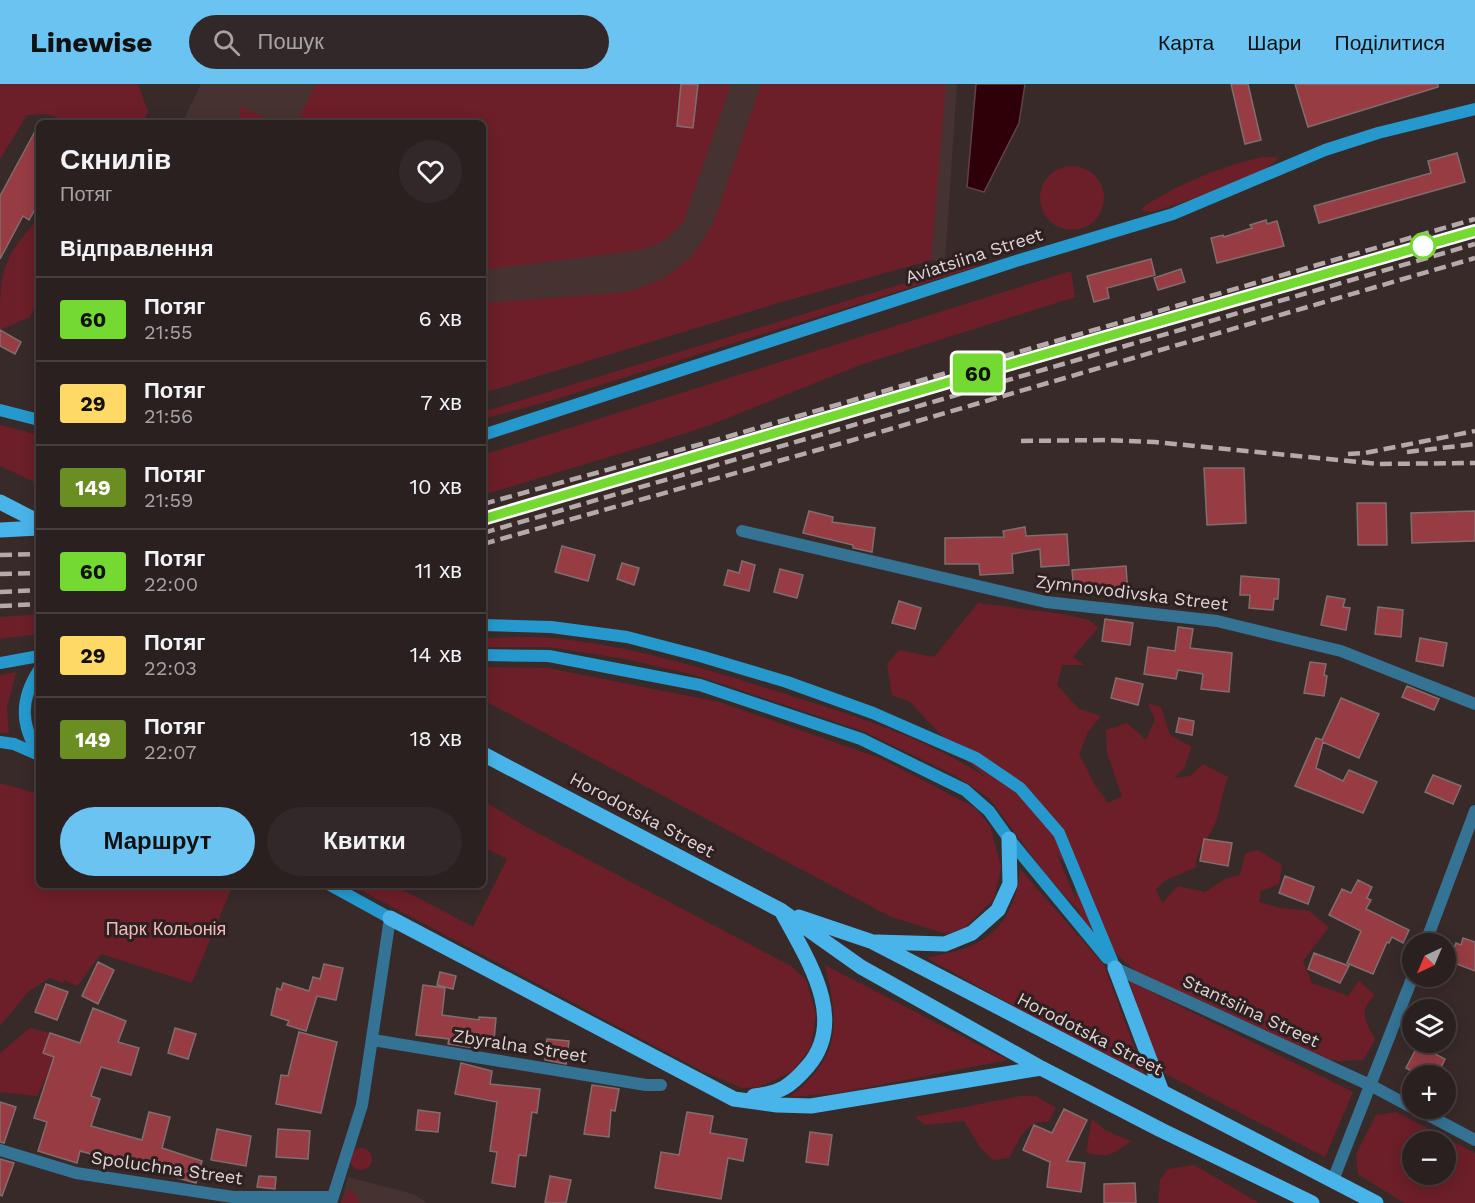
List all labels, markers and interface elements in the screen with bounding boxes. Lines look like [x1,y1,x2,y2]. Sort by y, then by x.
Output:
search box [189,15,609,69]
text: Linewise [30,26,153,59]
icon: search [210,26,243,59]
text: Пошук [258,29,324,54]
text: Карта [1158,30,1214,55]
text: Шари [1247,30,1302,55]
text: Поділитися [1335,30,1445,55]
button: heart [399,140,462,203]
text: Скнилів [60,143,171,176]
text: Потяг [60,182,112,206]
street label: Aviatsiina Street [903,223,1046,288]
unlabelled marker [1410,233,1436,259]
text: Відправлення [60,236,214,261]
text: Потяг [144,294,205,319]
text: 6 хв [418,306,462,331]
text: 60 [80,307,106,332]
text: 21:55 [144,320,193,344]
line badge: 60 [951,354,1005,392]
text: 60 [965,361,991,386]
text: Потяг [144,378,205,403]
text: 7 хв [420,390,462,415]
text: 29 [80,391,106,416]
text: 21:56 [144,404,193,428]
text: Потяг [144,462,205,487]
text: 10 хв [410,474,462,499]
text: 149 [75,475,111,500]
text: 21:59 [144,488,193,512]
text: Потяг [144,546,205,571]
text: 11 хв [415,558,462,583]
text: 60 [80,559,106,584]
street label: Zymnovodivska Street [1035,570,1230,615]
text: 22:00 [144,572,198,596]
text: Потяг [144,630,205,655]
text: 14 хв [410,642,462,667]
text: 29 [80,643,106,668]
text: 22:03 [144,656,197,680]
text: Потяг [144,714,205,739]
text: 18 хв [410,726,462,751]
text: 149 [75,727,111,752]
text: 22:07 [144,740,197,764]
street label: Horodotska Street [566,768,719,862]
button: Маршрут [60,807,255,876]
button: Квитки [267,807,462,876]
park label: Парк Кольонія [106,918,226,939]
north arrow [1402,933,1456,987]
map controls [1402,933,1456,1185]
street label: Stantsiina Street [1180,970,1323,1052]
street label: Horodotska Street [1014,988,1167,1080]
button: layers [1402,999,1456,1053]
street label: Zbyralna Street [451,1025,589,1067]
button: + [1402,1065,1456,1119]
button: − [1402,1131,1456,1185]
street label: Spoluchna Street [90,1146,245,1189]

